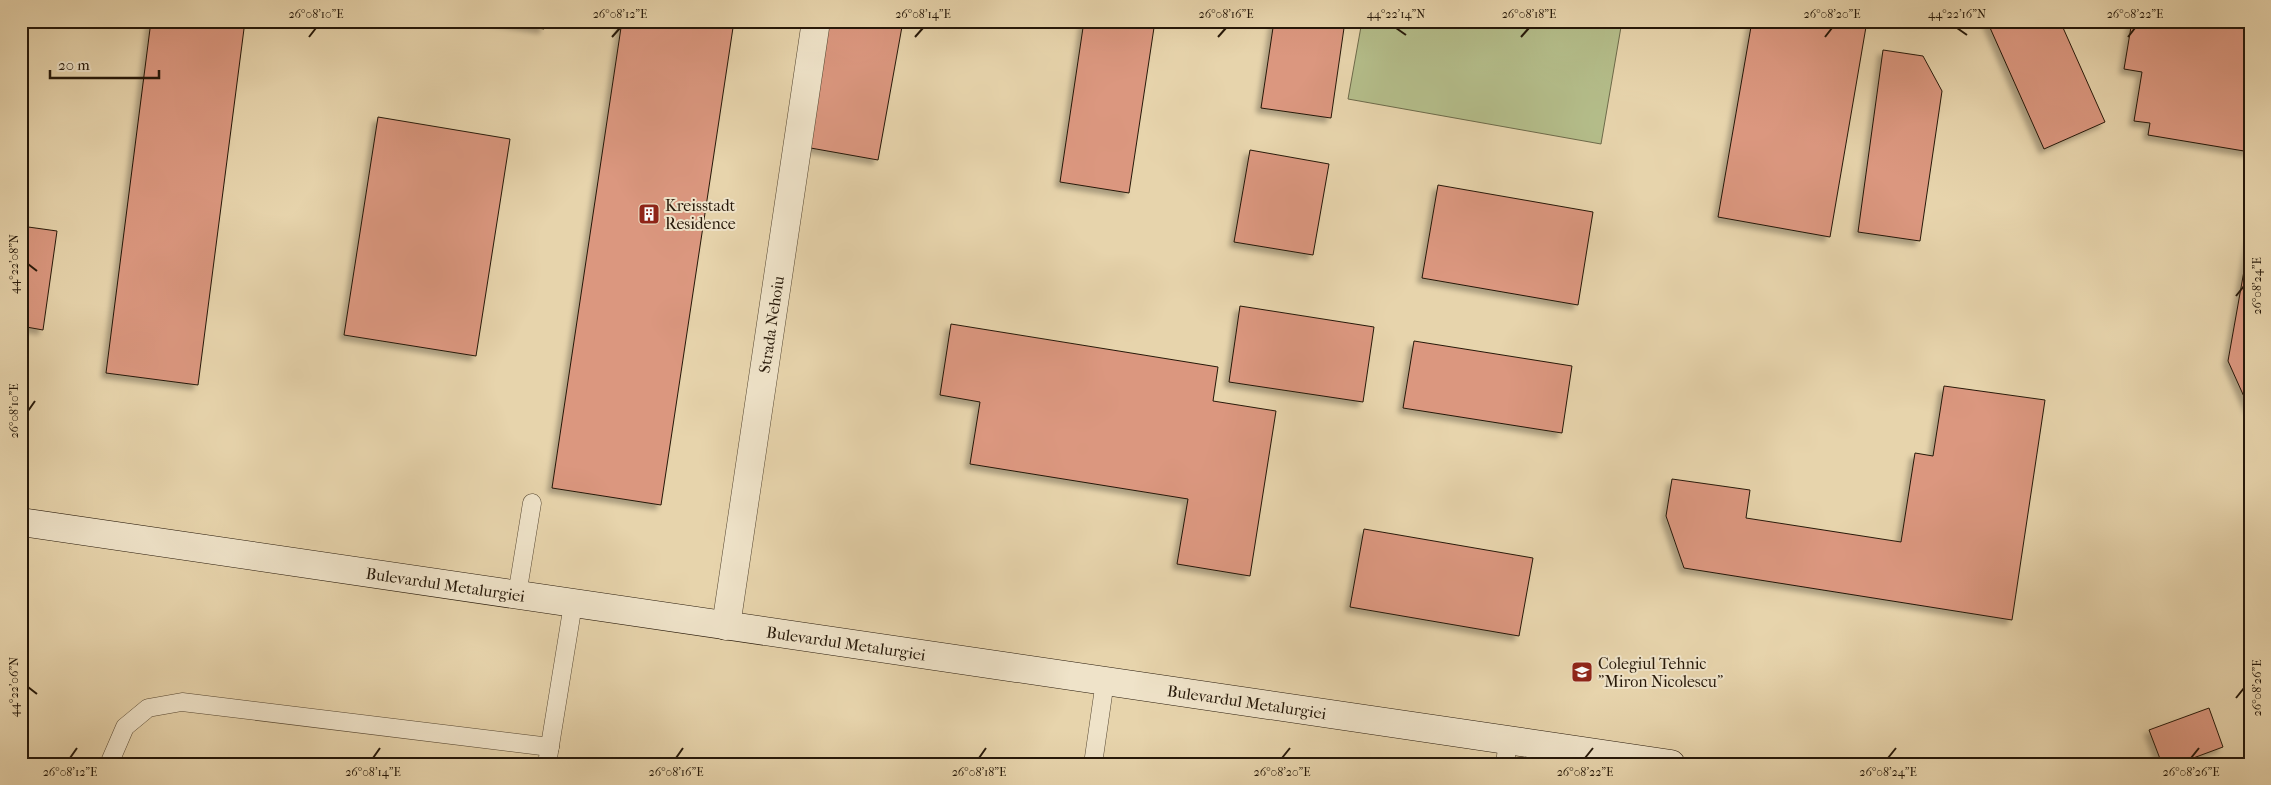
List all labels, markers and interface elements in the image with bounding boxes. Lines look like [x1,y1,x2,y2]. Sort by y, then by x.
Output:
text: 26°08'10"E [288,7,344,21]
text: 26°08'12"E [593,7,647,21]
text: 26°08'14"E [895,7,951,21]
text: 26°08'16"E [1199,7,1253,21]
text: 44°22'14"N [1367,7,1425,21]
text: 26°08'18"E [1502,7,1556,21]
text: 26°08'20"E [1803,7,1861,21]
text: 44°22'16"N [1928,7,1986,21]
text: 26°08'22"E [2107,7,2163,21]
scale bar [50,48,159,80]
text: 20 m [58,56,90,74]
place label: Kreisstadt Residence [665,196,736,233]
building icon: Kreisstadt Residence [637,202,661,226]
text: 44°22'08"N [7,234,21,294]
text: 26°08'24"E [2250,257,2264,315]
street label: Strada Nehoiu [754,274,787,374]
text: 26°08'10"E [7,383,21,439]
street label: Bulevardul Metalurgiei [365,563,527,605]
street label: Bulevardul Metalurgiei [765,622,927,664]
place label: Colegiul Tehnic "Miron Nicolescu" [1598,654,1723,691]
text: 44°22'06"N [7,657,21,717]
school or university icon: Colegiul Tehnic "Miron Nicolescu" [1570,660,1594,684]
text: 26°08'26"E [2250,660,2264,716]
street label: Bulevardul Metalurgiei [1166,681,1328,723]
text: 26°08'12"E [43,765,97,779]
text: 26°08'14"E [345,765,401,779]
text: 26°08'16"E [649,765,703,779]
text: 26°08'18"E [952,765,1006,779]
text: 26°08'20"E [1253,765,1311,779]
text: 26°08'22"E [1557,765,1613,779]
text: 26°08'24"E [1859,765,1917,779]
text: 26°08'26"E [2163,765,2219,779]

